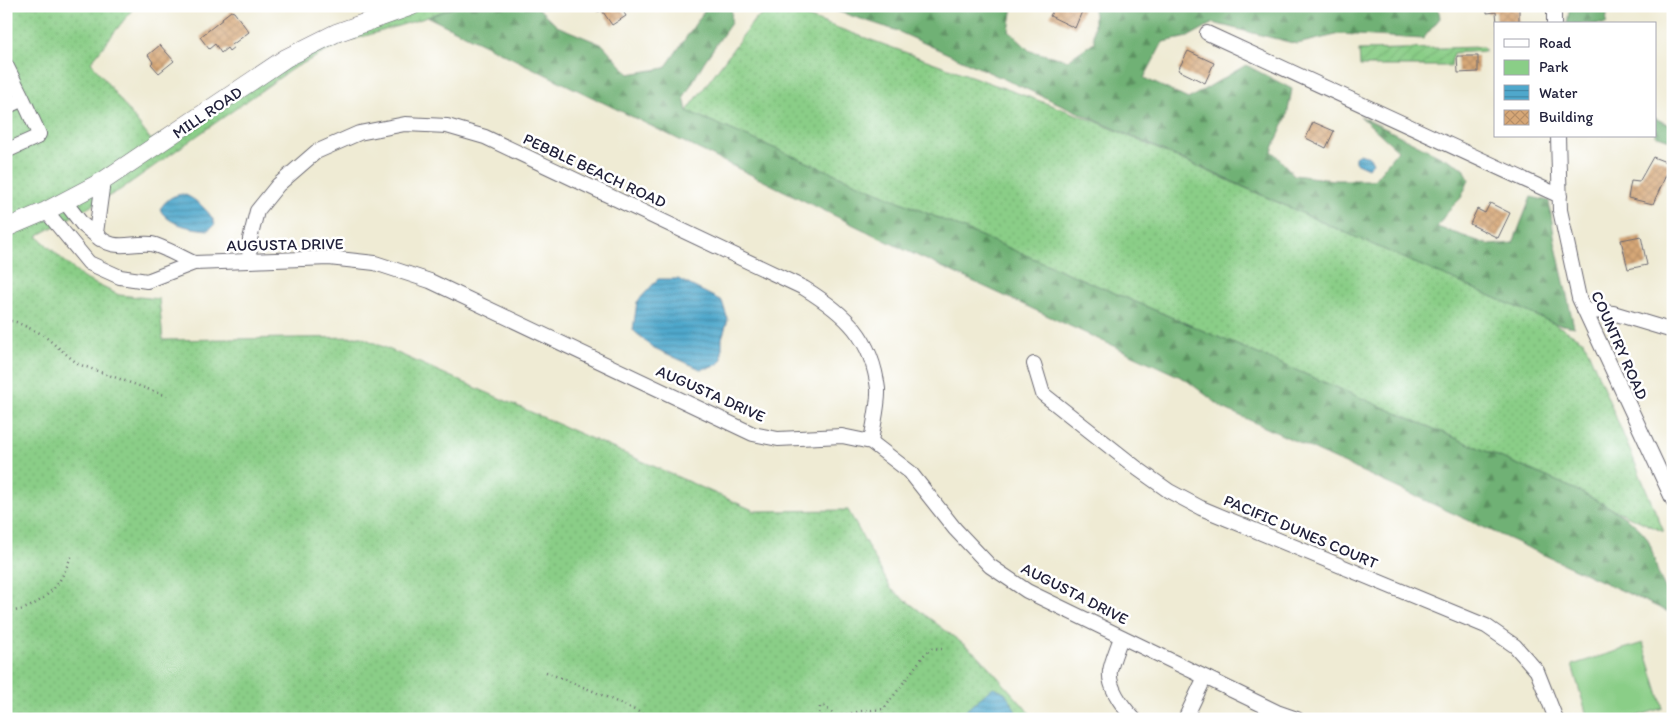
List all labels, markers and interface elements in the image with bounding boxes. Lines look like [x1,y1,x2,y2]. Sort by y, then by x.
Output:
legend [1494,22,1656,138]
text: Road [1539,34,1572,52]
text: Park [1539,58,1569,76]
street label: MILL ROAD [169,82,246,143]
text: Water [1539,84,1578,102]
text: Building [1539,108,1593,126]
street label: PEBBLE BEACH ROAD [520,129,669,212]
street label: AUGUSTA DRIVE [226,234,344,255]
street label: COUNTRY ROAD [1587,288,1652,403]
street label: AUGUSTA DRIVE [653,361,768,426]
street label: PACIFIC DUNES COURT [1221,490,1381,573]
street label: AUGUSTA DRIVE [1018,558,1131,629]

